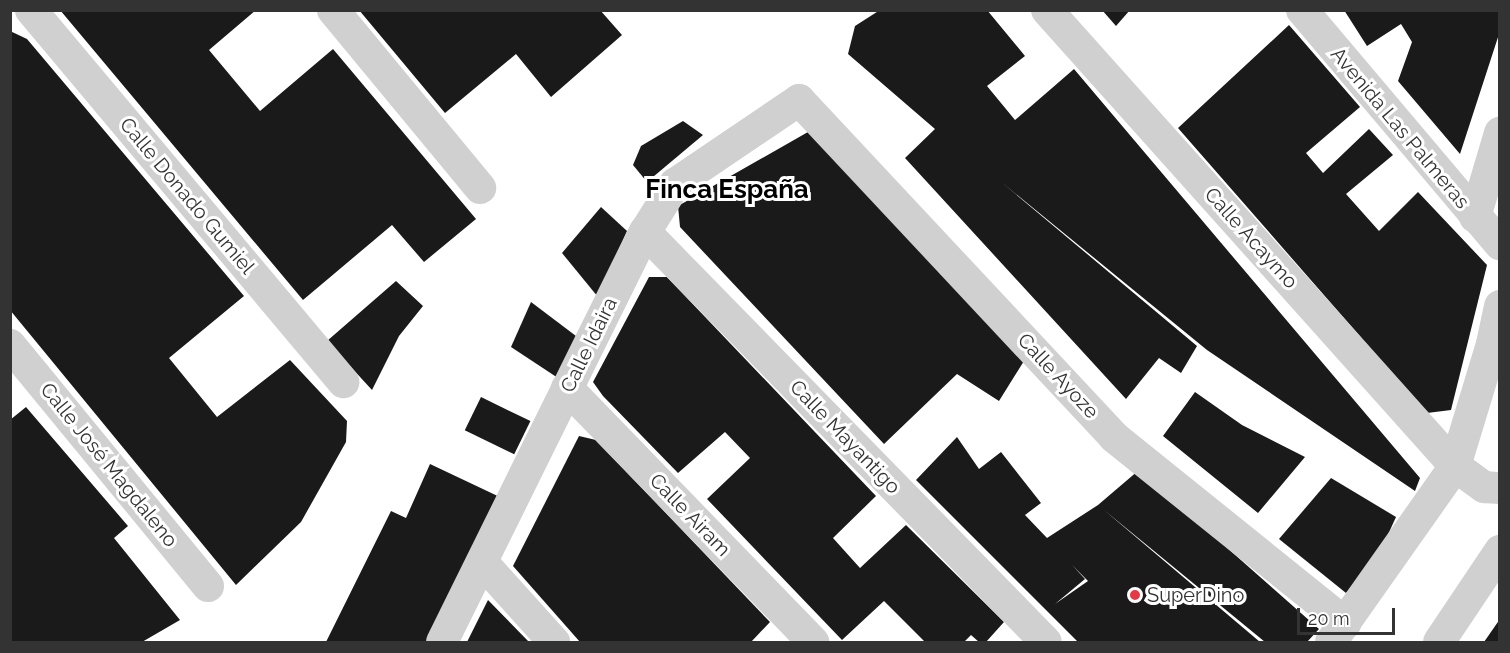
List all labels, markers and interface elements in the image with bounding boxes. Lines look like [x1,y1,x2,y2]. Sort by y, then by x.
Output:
street label: Avenida Las Palmeras [1326,43,1474,213]
street label: Calle Donado Gumiel [115,113,259,279]
district label: Finca España [645,174,809,206]
street label: Calle Acaymo [1199,182,1303,294]
street label: Calle Idaira [556,294,622,396]
street label: Calle Ayoze [1012,328,1104,424]
street label: Calle Mayantigo [785,375,905,499]
street label: Calle José Magdaleno [35,378,183,552]
street label: Calle Airam [644,468,736,562]
place label: SuperDino [1147,583,1244,607]
marker: SuperDino [1128,588,1142,602]
scale bar [1300,596,1398,634]
text: 20 m [1308,608,1350,629]

